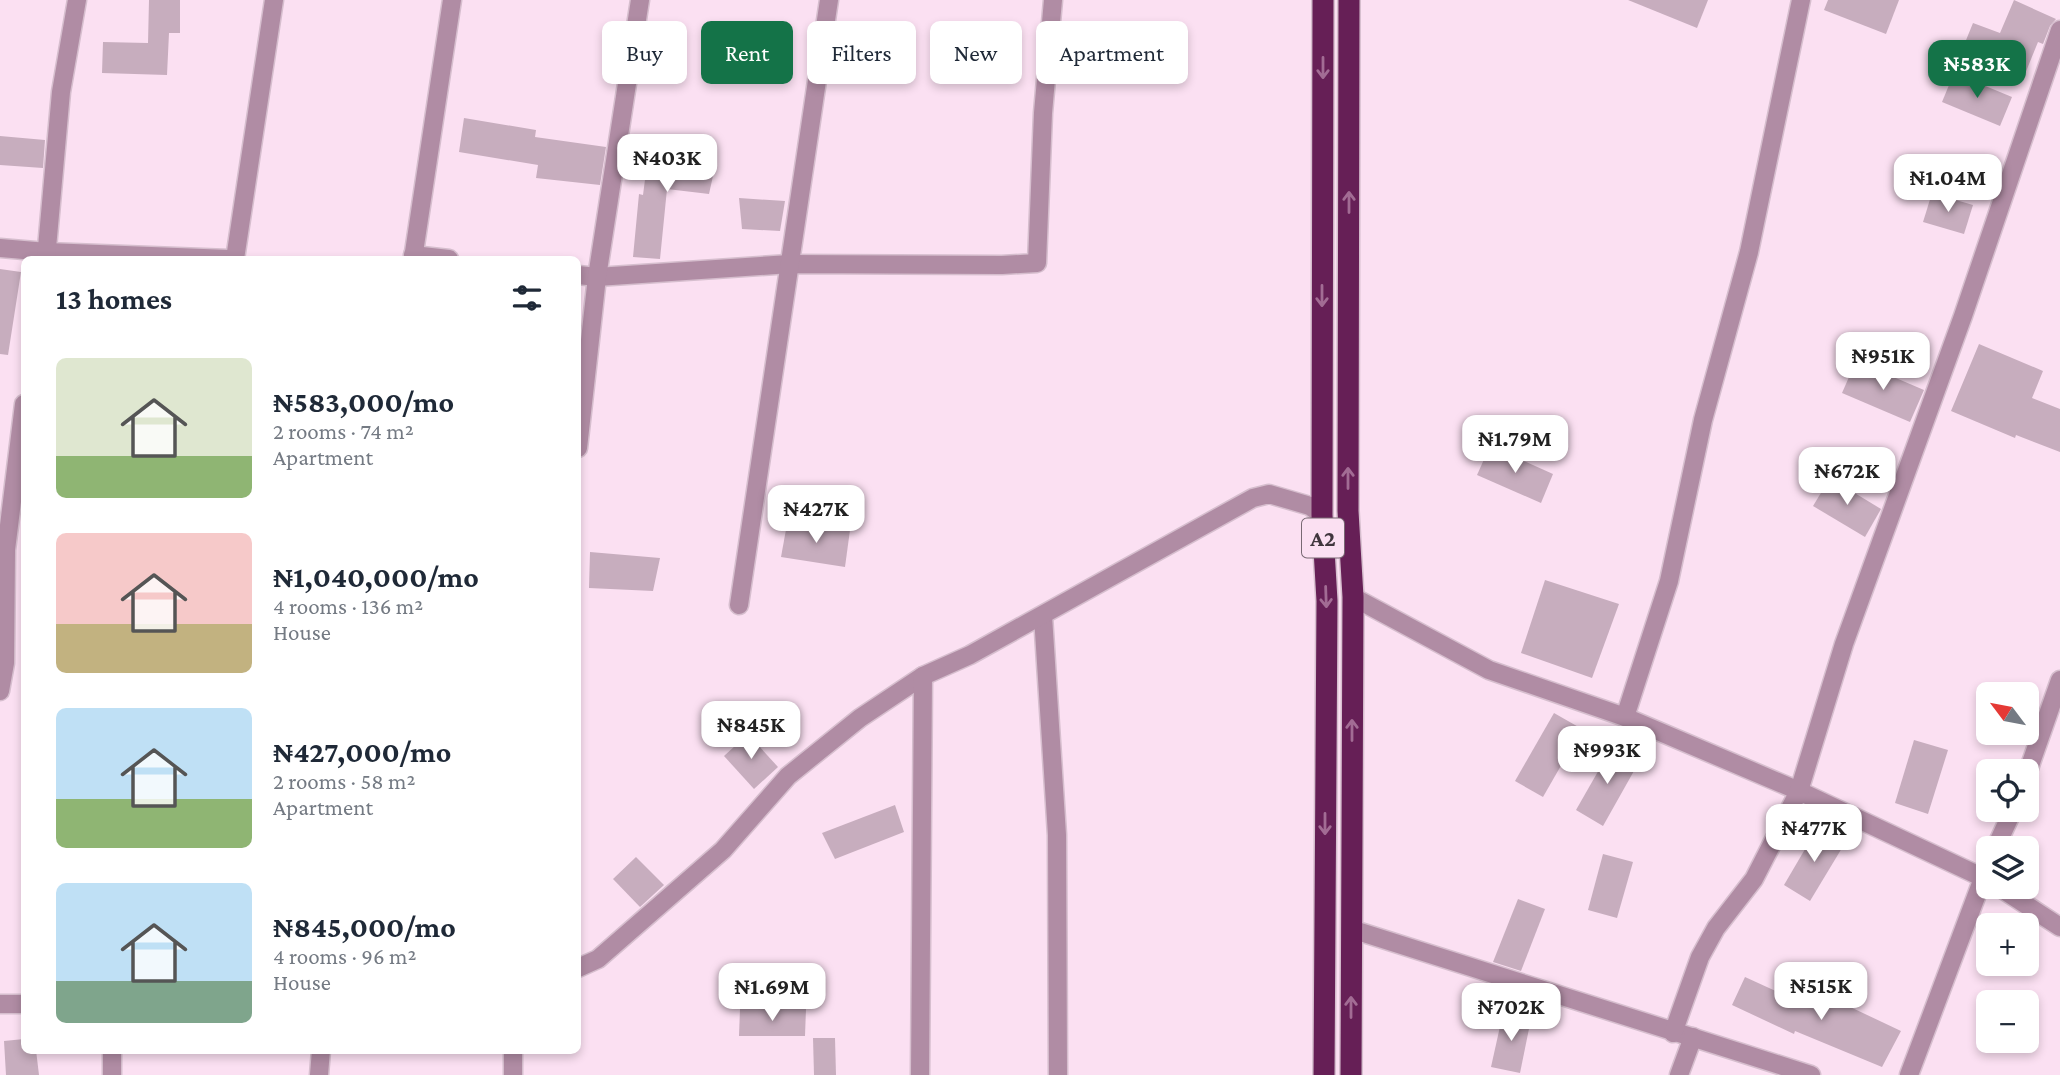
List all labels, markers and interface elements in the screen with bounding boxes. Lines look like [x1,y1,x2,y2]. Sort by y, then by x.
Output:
chip: Buy [602,21,687,84]
chip: Rent [701,21,793,84]
chip: Filters [807,21,916,84]
chip: New [930,21,1022,84]
chip: Apartment [1036,21,1188,84]
pin: ₦583K [1928,41,2026,100]
text: ₦583K [1944,50,2010,76]
one-way arrow [1316,56,1330,79]
pin: ₦403K [618,134,716,194]
text: ₦403K [633,144,701,170]
pin: ₦1.04M [1891,154,2005,214]
text: ₦1.04M [1910,164,1986,190]
one-way arrow [1342,191,1356,214]
icon: filters [508,279,546,317]
text: 13 homes [56,282,172,315]
one-way arrow [1315,284,1329,307]
pin: ₦951K [1834,332,1932,392]
text: ₦951K [1852,342,1914,368]
text: ₦583,000/mo [273,385,454,418]
icon: home [112,386,196,470]
pin: ₦1.79M [1458,416,1572,475]
text: 2 rooms · 74 m² [273,418,414,444]
text: ₦1.79M [1478,425,1552,451]
text: Apartment [273,444,373,470]
pin: ₦672K [1798,448,1896,507]
text: ₦672K [1815,457,1879,483]
one-way arrow [1341,467,1355,490]
pin: ₦427K [767,486,865,545]
text: ₦427K [784,495,848,521]
road number: A2 [1302,518,1344,558]
text: ₦1,040,000/mo [273,560,479,593]
icon: home [112,561,196,645]
one-way arrow [1320,585,1333,608]
text: 4 rooms · 136 m² [273,593,423,619]
text: House [273,619,331,645]
north arrow [1976,682,2039,746]
map controls [1976,682,2039,1053]
pin: ₦845K [702,702,800,761]
text: ₦845K [717,711,785,737]
one-way arrow [1345,719,1359,742]
pin: ₦993K [1558,726,1656,786]
text: ₦427,000/mo [273,735,451,768]
icon: home [112,736,196,820]
text: ₦993K [1574,736,1640,762]
button: locate [1976,759,2039,822]
text: 2 rooms · 58 m² [273,768,415,794]
text: Apartment [273,794,373,820]
pin: ₦477K [1765,804,1863,864]
one-way arrow [1318,812,1332,835]
text: ₦477K [1782,814,1846,840]
button: layers [1976,836,2039,899]
text: ₦845,000/mo [273,910,456,943]
icon: home [112,911,196,995]
button: + [1976,913,2039,976]
text: 4 rooms · 96 m² [273,943,416,969]
pin: ₦515K [1772,962,1870,1022]
pin: ₦1.69M [715,964,829,1023]
text: House [273,969,331,995]
text: ₦515K [1790,972,1852,998]
text: ₦1.69M [735,973,809,999]
pin: ₦702K [1462,984,1560,1043]
button: − [1976,990,2039,1053]
text: ₦702K [1478,993,1544,1019]
one-way arrow [1344,996,1358,1019]

